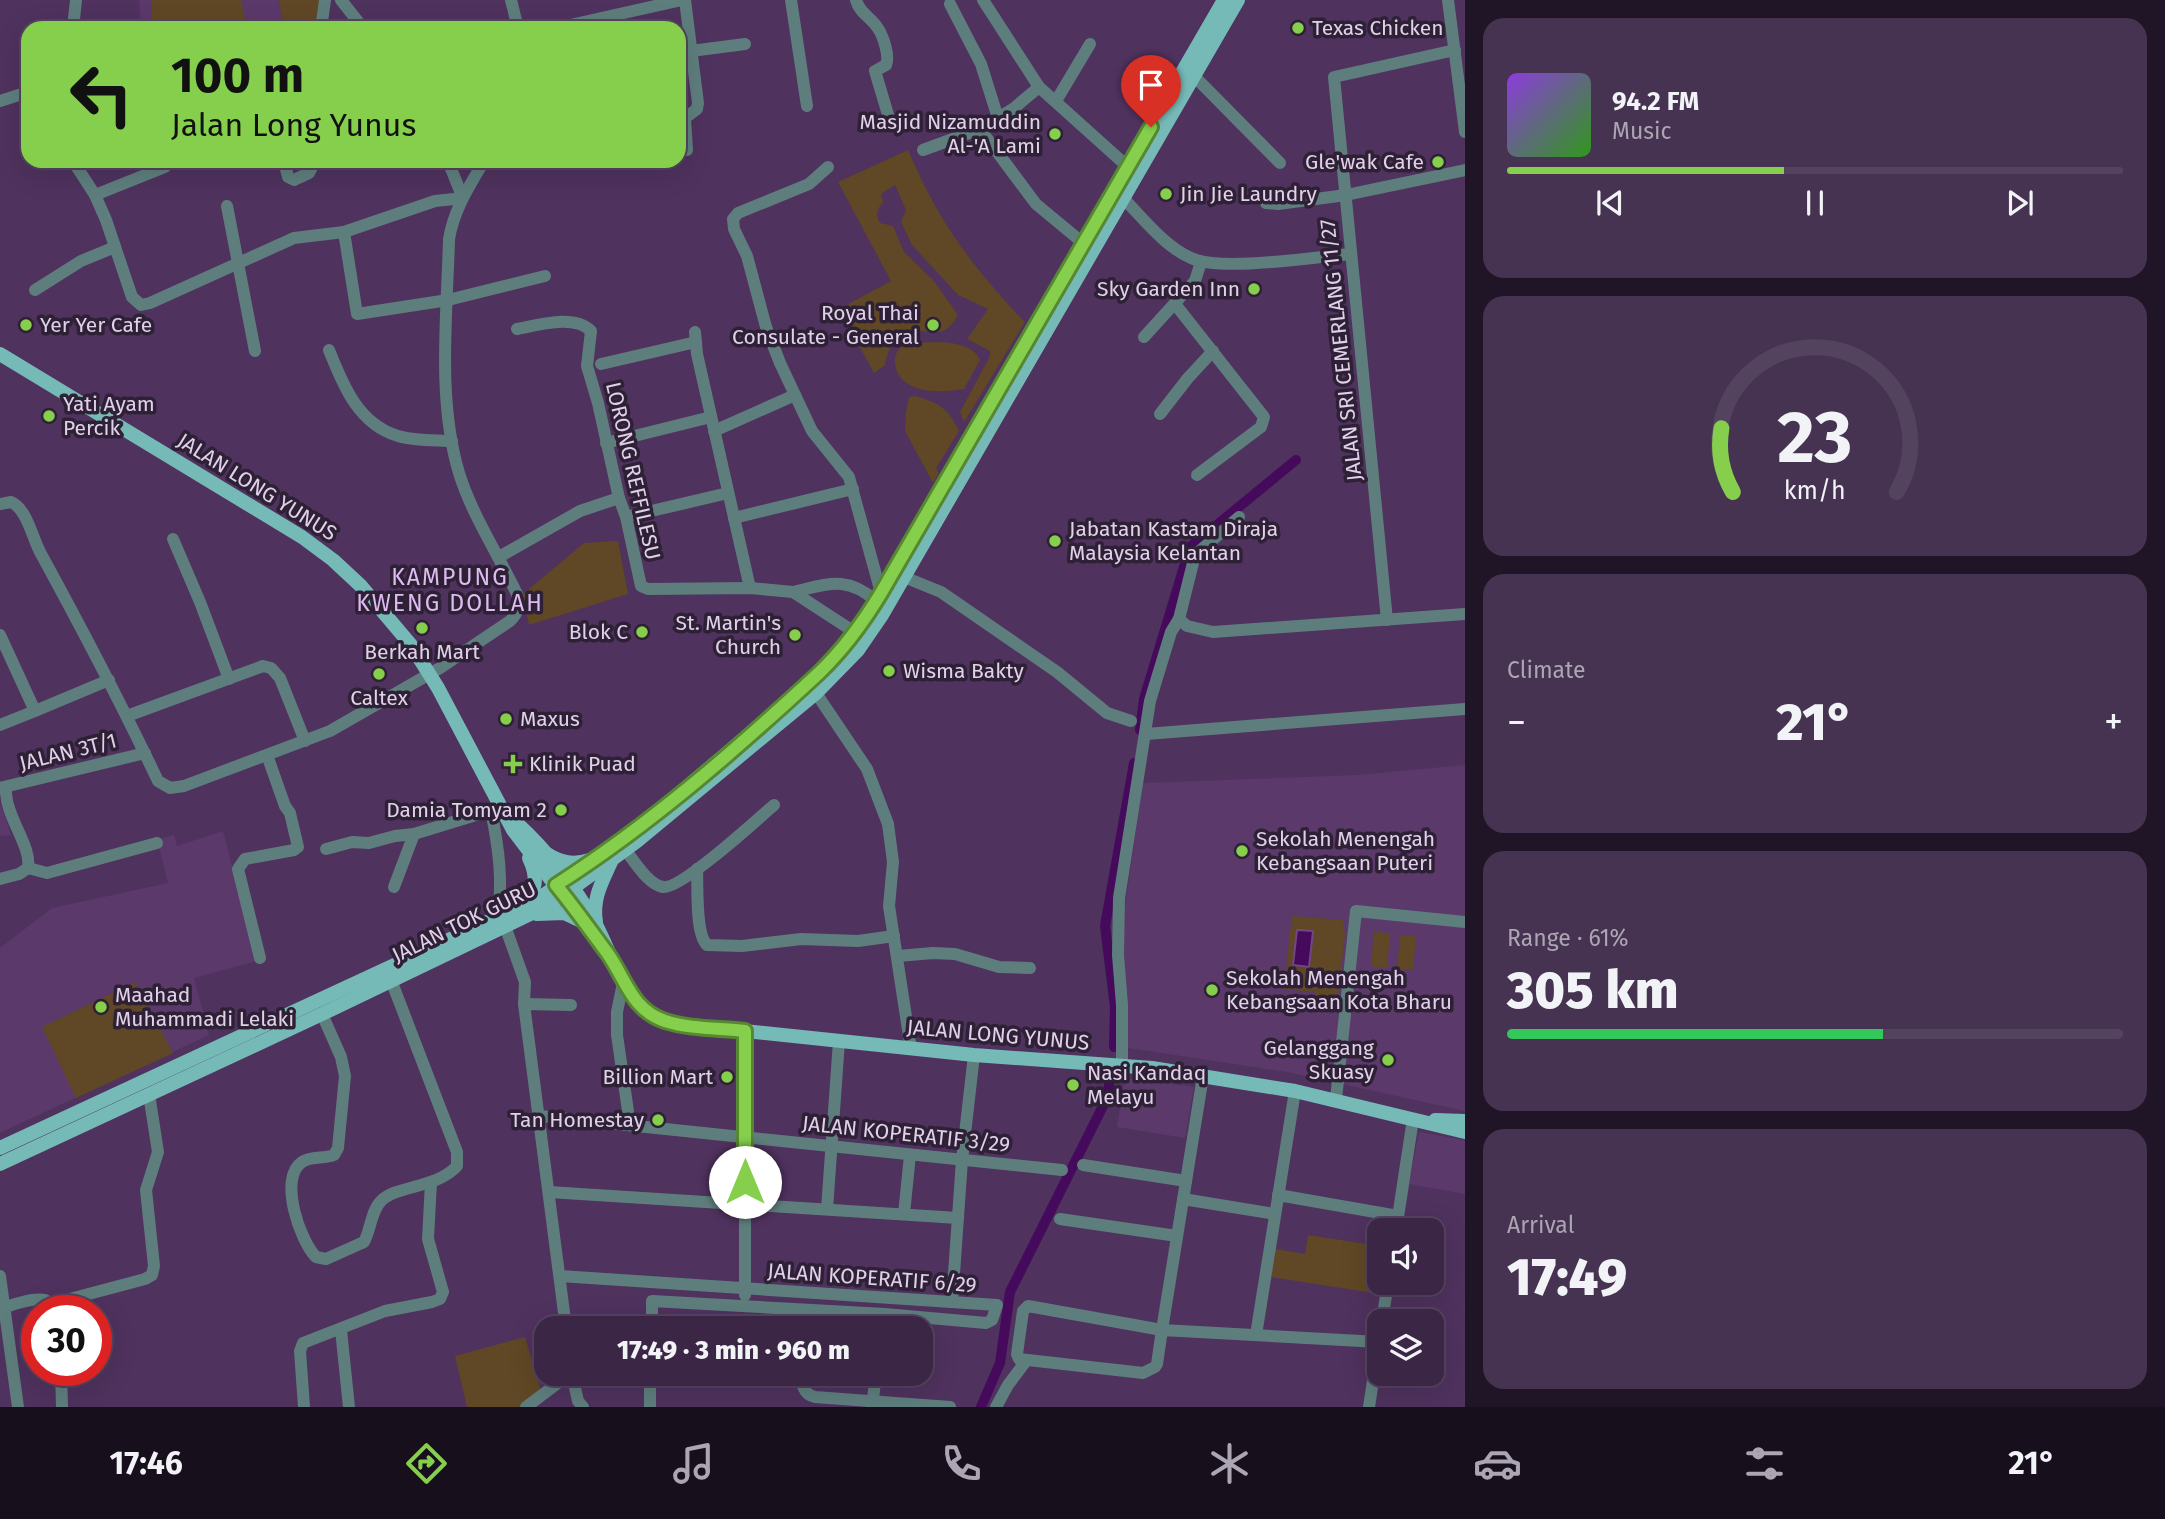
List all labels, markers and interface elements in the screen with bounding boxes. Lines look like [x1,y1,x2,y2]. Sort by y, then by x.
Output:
place label: Texas Chicken [1312,15,1444,41]
marker: Texas Chicken [1290,20,1306,36]
text: 100 m [171,46,304,105]
icon: left [56,49,147,140]
pin [1121,55,1181,127]
icon: arrive [1132,66,1170,104]
text: 94.2 FM [1612,86,1699,117]
text: Jalan Long Yunus [171,106,416,144]
place label: Masjid Nizamuddin Al-'A Lami [860,109,1041,159]
text: Music [1612,117,1672,145]
marker: Masjid Nizamuddin Al-'A Lami [1047,126,1063,142]
place label: Gle'wak Cafe [1305,149,1424,175]
marker: Gle'wak Cafe [1430,154,1446,170]
place label: Jin Jie Laundry [1180,181,1317,207]
icon: previous [1591,184,1629,222]
icon: pause [1796,184,1834,222]
icon: next [2001,184,2039,222]
marker: Jin Jie Laundry [1158,186,1174,202]
street label: JALAN SRI CEMERLANG 11/27 [1314,218,1368,482]
place label: Sky Garden Inn [1097,276,1240,302]
marker: Sky Garden Inn [1246,281,1262,297]
place label: Royal Thai Consulate - General [732,300,919,350]
place label: Yer Yer Cafe [40,312,152,338]
marker: Yer Yer Cafe [18,317,34,333]
marker: Royal Thai Consulate - General [925,317,941,333]
street label: LORONG REFFILESU [600,379,666,563]
place label: Yati Ayam Percik [63,391,155,441]
text: 23 [1777,394,1853,481]
marker: Yati Ayam Percik [41,408,57,424]
street label: JALAN LONG YUNUS [172,427,342,547]
text: km/h [1784,475,1846,505]
place label: Jabatan Kastam Diraja Malaysia Kelantan [1069,516,1278,566]
marker: Jabatan Kastam Diraja Malaysia Kelantan [1047,533,1063,549]
district label: KAMPUNG KWENG DOLLAH [356,563,544,617]
place label: St. Martin's Church [676,610,781,660]
place label: Blok C [569,619,628,645]
marker: Berkah Mart [414,620,430,636]
marker: Blok C [634,624,650,640]
marker: St. Martin's Church [787,627,803,643]
place label: Berkah Mart [364,639,480,665]
text: Climate [1507,656,1586,684]
place label: Wisma Bakty [903,658,1024,684]
marker: Wisma Bakty [881,663,897,679]
marker: Caltex [371,666,387,682]
place label: Caltex [350,685,409,711]
text: 21° [1776,691,1854,754]
text: − [1507,699,1526,745]
text: + [2104,699,2123,745]
place label: Maxus [520,706,580,732]
marker: Maxus [498,711,514,727]
street label: JALAN 3T/1 [17,727,119,777]
place label: Klinik Puad [529,751,636,777]
marker: Klinik Puad [503,754,523,774]
place label: Damia Tomyam 2 [386,797,547,823]
marker: Damia Tomyam 2 [553,802,569,818]
place label: Sekolah Menengah Kebangsaan Puteri [1256,826,1435,876]
marker: Sekolah Menengah Kebangsaan Puteri [1234,843,1250,859]
street label: JALAN TOK GURU [388,876,540,968]
text: Range · 61% [1507,924,1629,952]
text: 305 km [1507,959,1679,1022]
place label: Sekolah Menengah Kebangsaan Kota Bharu [1226,965,1452,1015]
place label: Maahad Muhammadi Lelaki [115,982,294,1032]
marker: Sekolah Menengah Kebangsaan Kota Bharu [1204,982,1220,998]
marker: Maahad Muhammadi Lelaki [93,999,109,1015]
street label: JALAN LONG YUNUS [906,1014,1090,1056]
place label: Gelanggang Skuasy [1263,1035,1375,1085]
marker: Gelanggang Skuasy [1380,1052,1396,1068]
place label: Nasi Kandaq Melayu [1087,1060,1206,1110]
place label: Billion Mart [602,1064,713,1090]
marker: Billion Mart [719,1069,735,1085]
marker: Nasi Kandaq Melayu [1065,1077,1081,1093]
place label: Tan Homestay [510,1107,645,1133]
street label: JALAN KOPERATIF 3/29 [801,1110,1011,1158]
marker: Tan Homestay [650,1112,666,1128]
position arrow [708,1145,782,1219]
text: Arrival [1507,1211,1574,1239]
map controls [1367,1218,1444,1386]
button: sound [1367,1218,1444,1295]
text: 17:49 [1507,1246,1627,1309]
street label: JALAN KOPERATIF 6/29 [767,1258,977,1298]
speed limit sign: 30 [21,1295,112,1386]
button: layers [1367,1309,1444,1386]
text: 17:49 · 3 min · 960 m [617,1335,850,1366]
icon: directions [402,1439,451,1488]
icon: music [669,1439,718,1488]
icon: phone [937,1439,986,1488]
icon: climate [1205,1439,1254,1488]
icon: car [1473,1439,1522,1488]
icon: filters [1740,1439,1789,1488]
text: 17:46 [109,1444,183,1482]
text: 21° [2008,1444,2056,1482]

